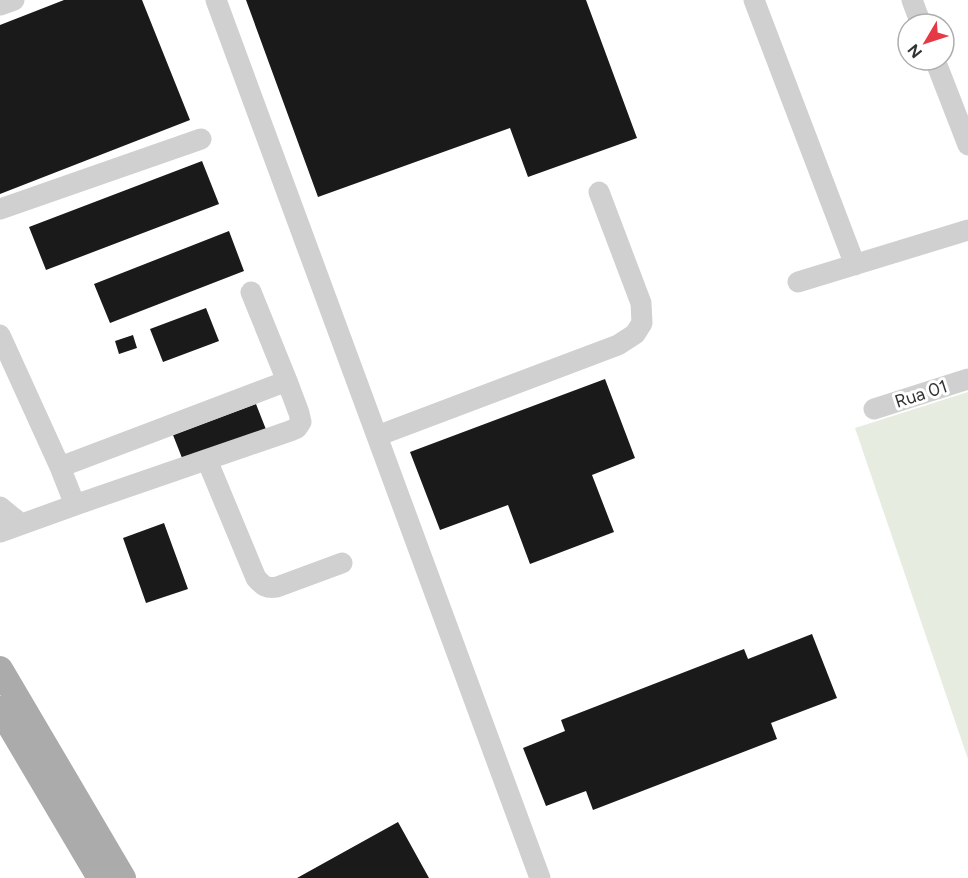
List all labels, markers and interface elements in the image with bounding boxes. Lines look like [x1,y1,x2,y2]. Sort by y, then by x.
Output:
north arrow [896,12,956,72]
text: N [903,40,926,62]
street label: Rua 01 [892,375,950,413]

